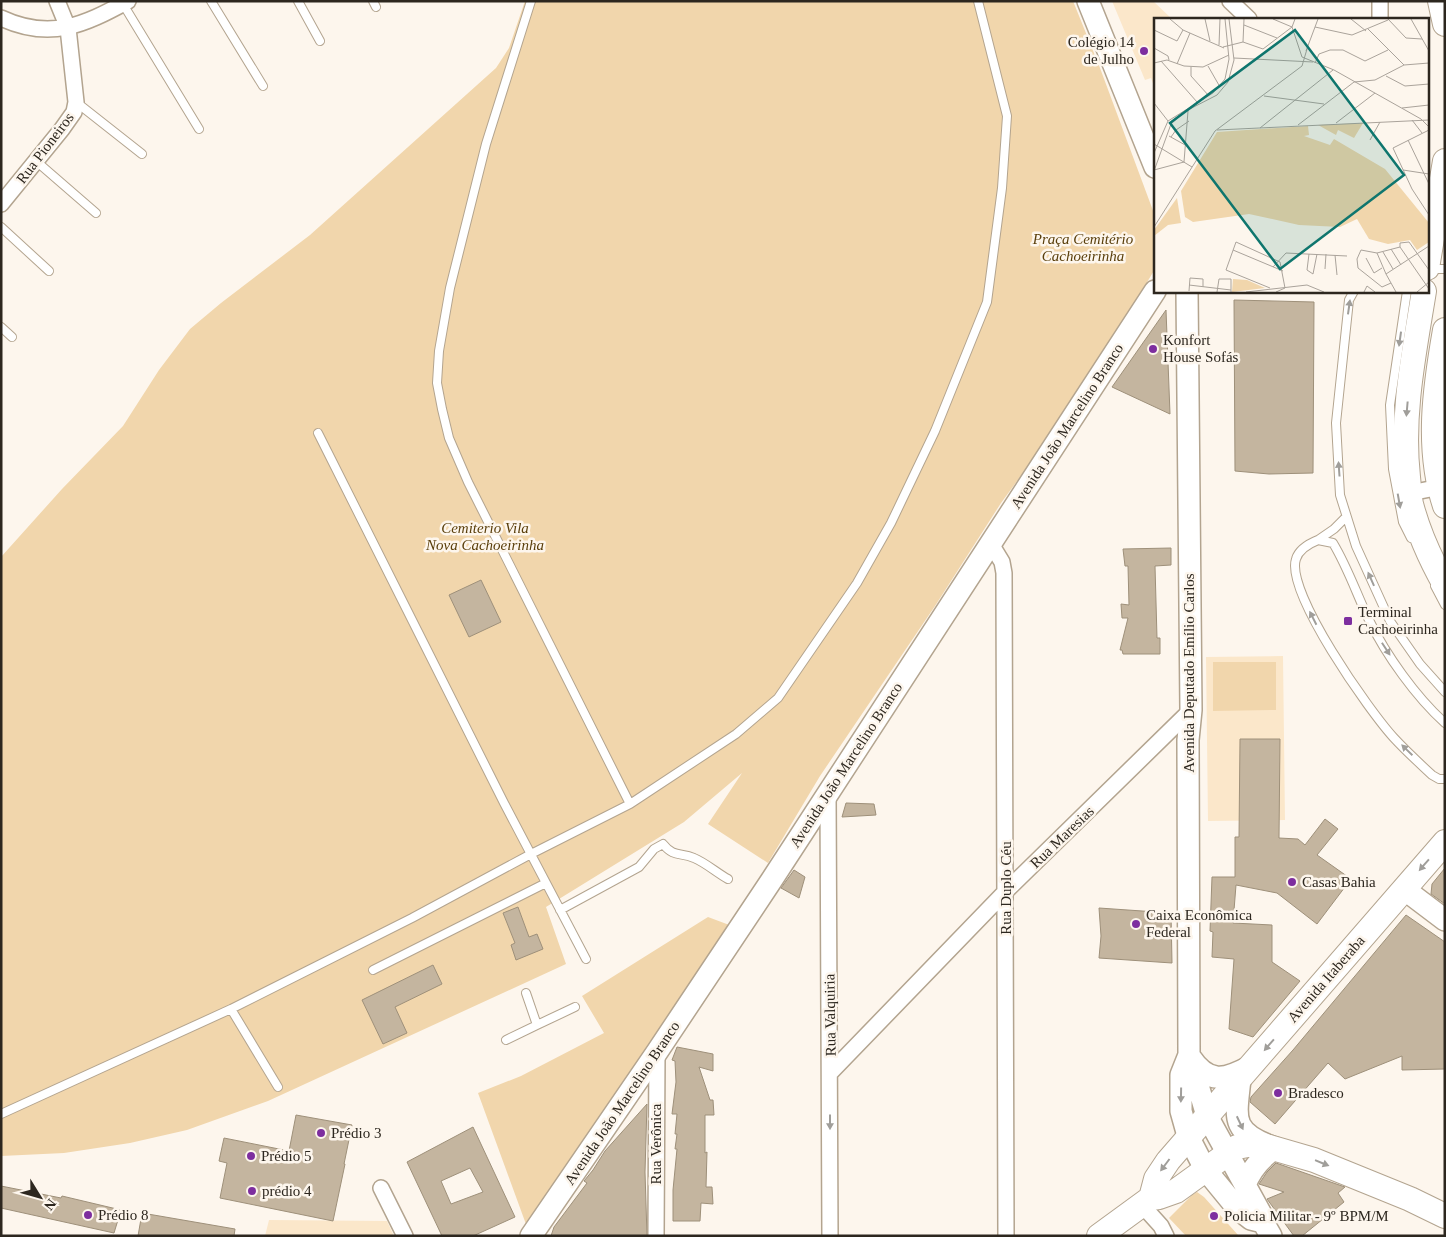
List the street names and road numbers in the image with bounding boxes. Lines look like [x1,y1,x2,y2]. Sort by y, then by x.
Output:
street label: Rua Pioneiros [13,109,77,187]
street label: Avenida João Marcelino Branco [1008,341,1126,511]
street label: Avenida Deputado Emílio Carlos [1181,573,1197,773]
street label: Avenida João Marcelino Branco [787,680,905,850]
street label: Rua Maresias [1027,803,1097,871]
street label: Rua Duplo Céu [998,841,1014,935]
street label: Avenida Itaberaba [1284,932,1368,1025]
street label: Rua Valquiria [821,973,839,1056]
street label: Avenida João Marcelino Branco [561,1018,683,1188]
street label: Rua Verônica [648,1103,664,1184]

